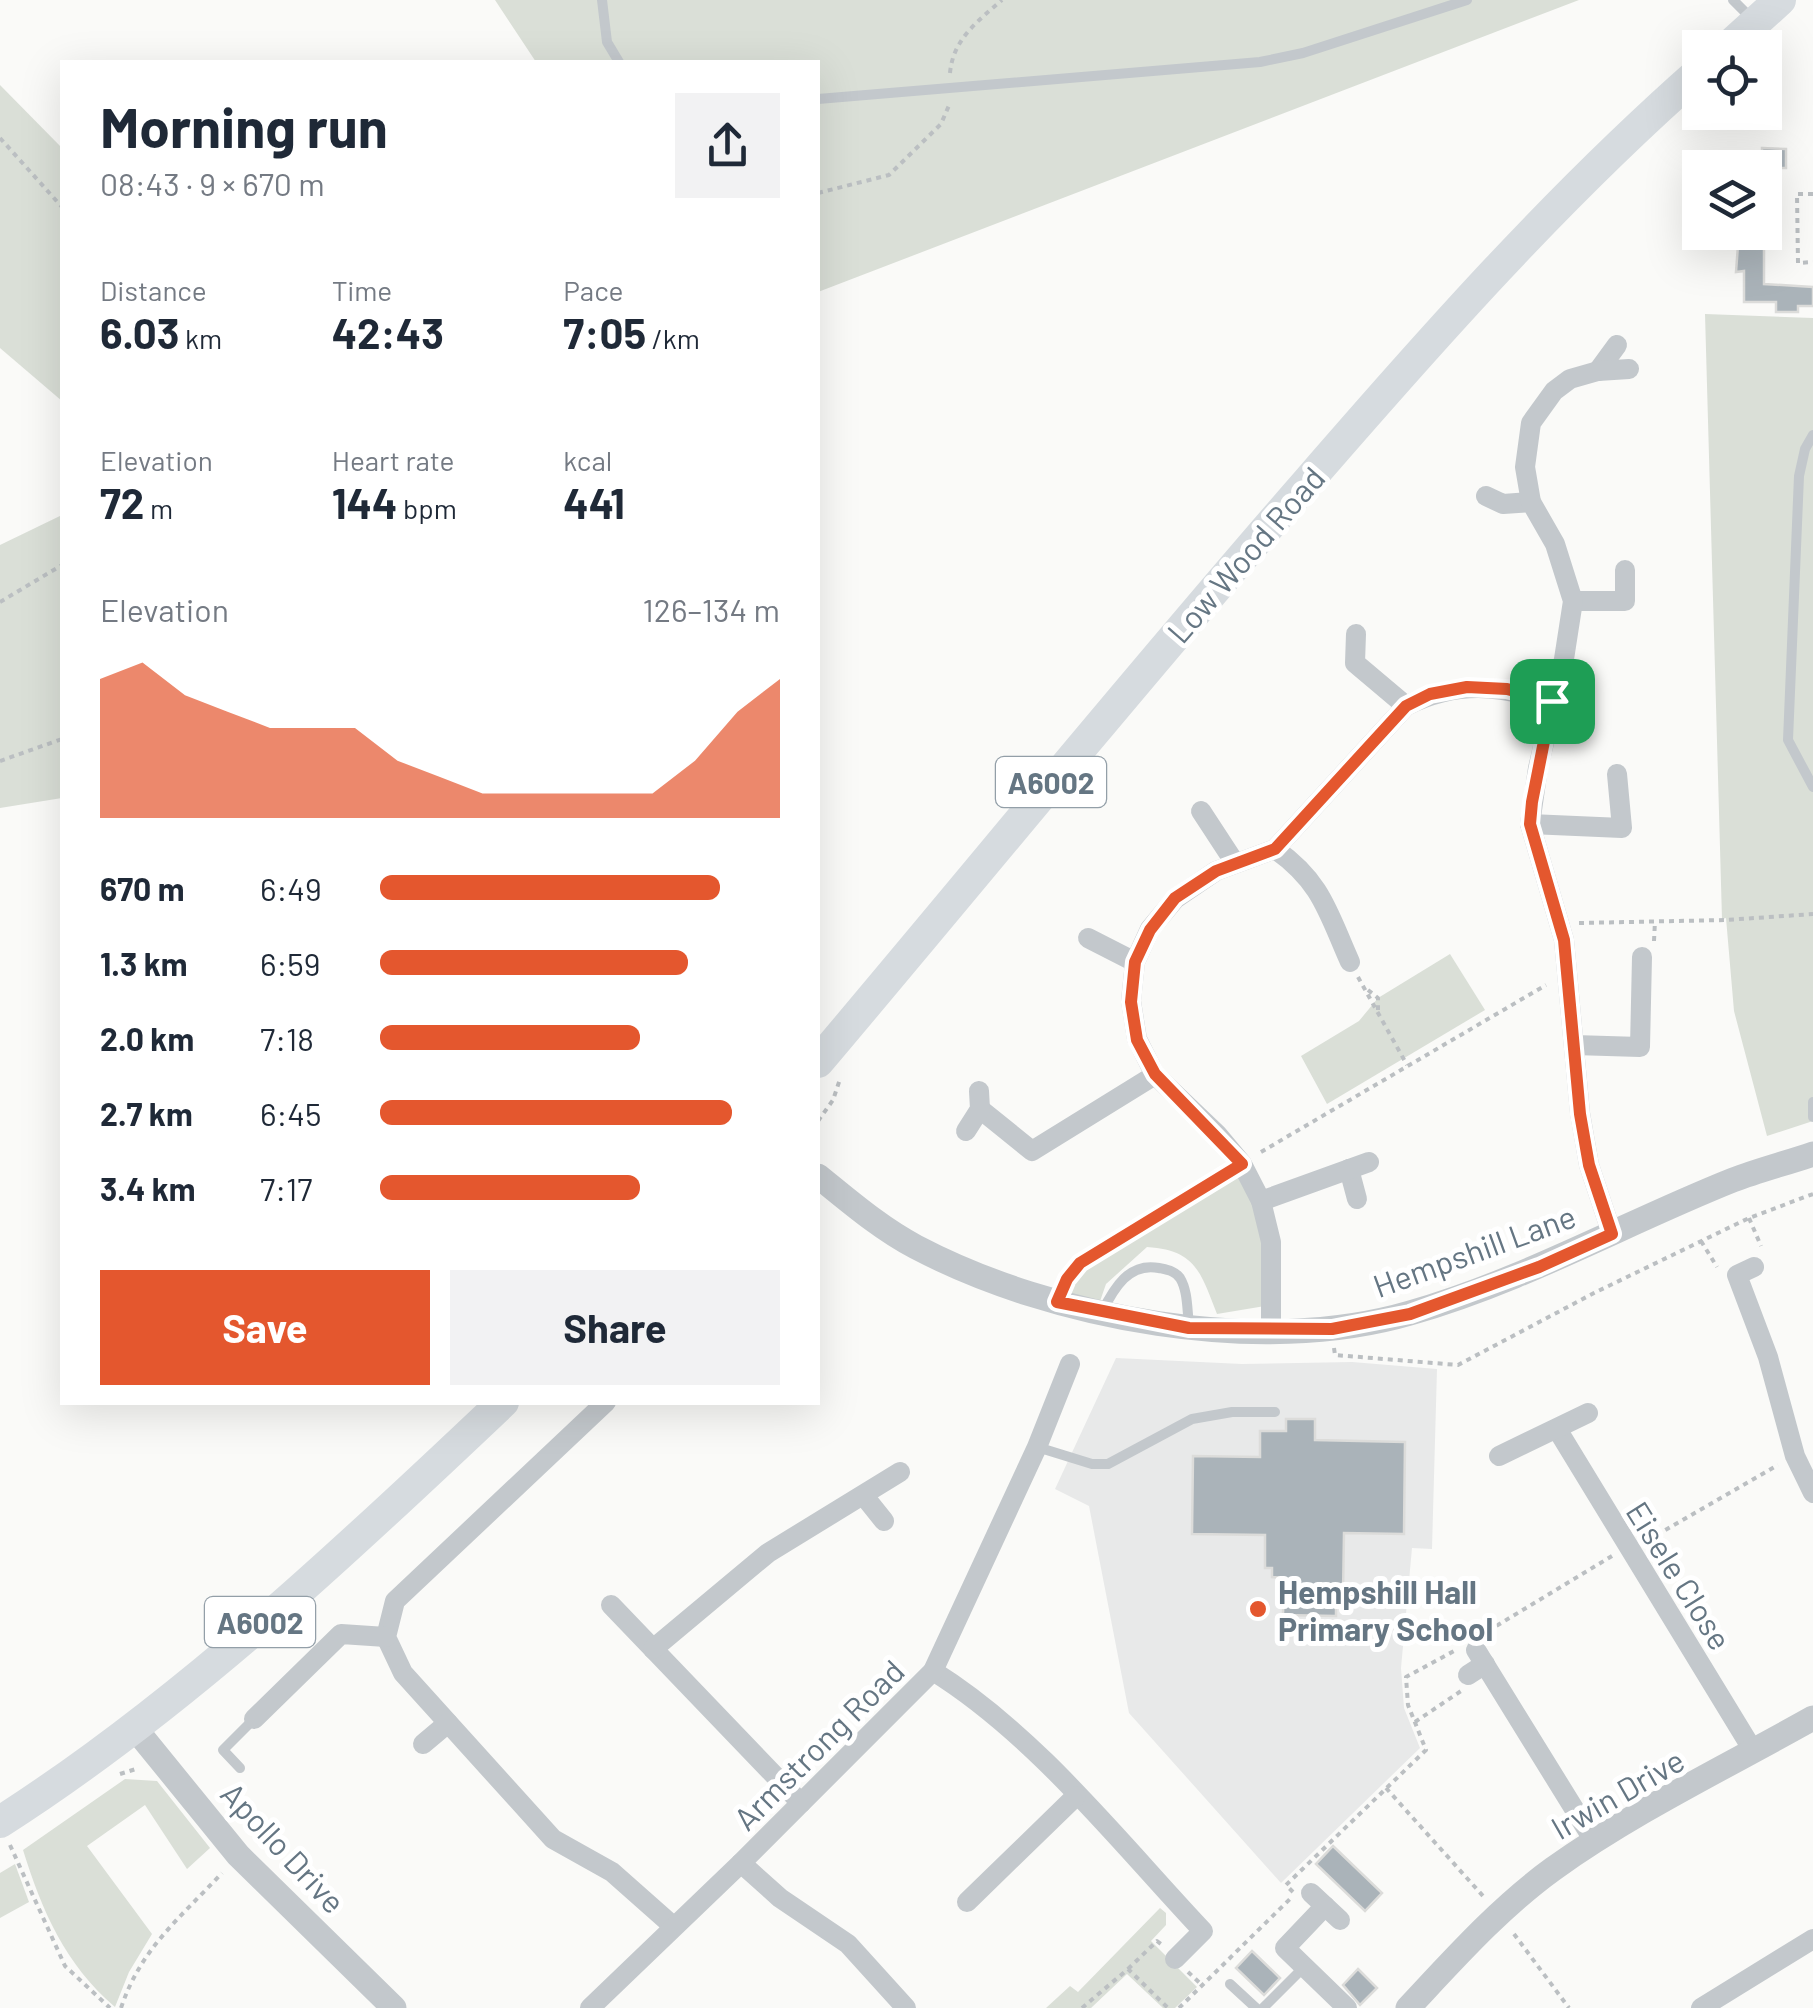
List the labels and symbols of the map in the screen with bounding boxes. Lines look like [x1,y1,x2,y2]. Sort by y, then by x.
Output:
street label: Low Wood Road [1158,458,1332,650]
pin [1510,659,1595,744]
road number: A6002 [996,757,1106,807]
street label: Hempshill Lane [1368,1196,1580,1304]
street label: Eisele Close [1620,1494,1740,1656]
place label: Hempshill Hall Primary School [1278,1572,1493,1647]
road number: A6002 [205,1597,315,1647]
marker: Hempshill Hall Primary School [1247,1598,1269,1620]
street label: Armstrong Road [725,1651,911,1837]
street label: Irwin Drive [1544,1740,1690,1846]
street label: Apollo Drive [214,1774,354,1920]

